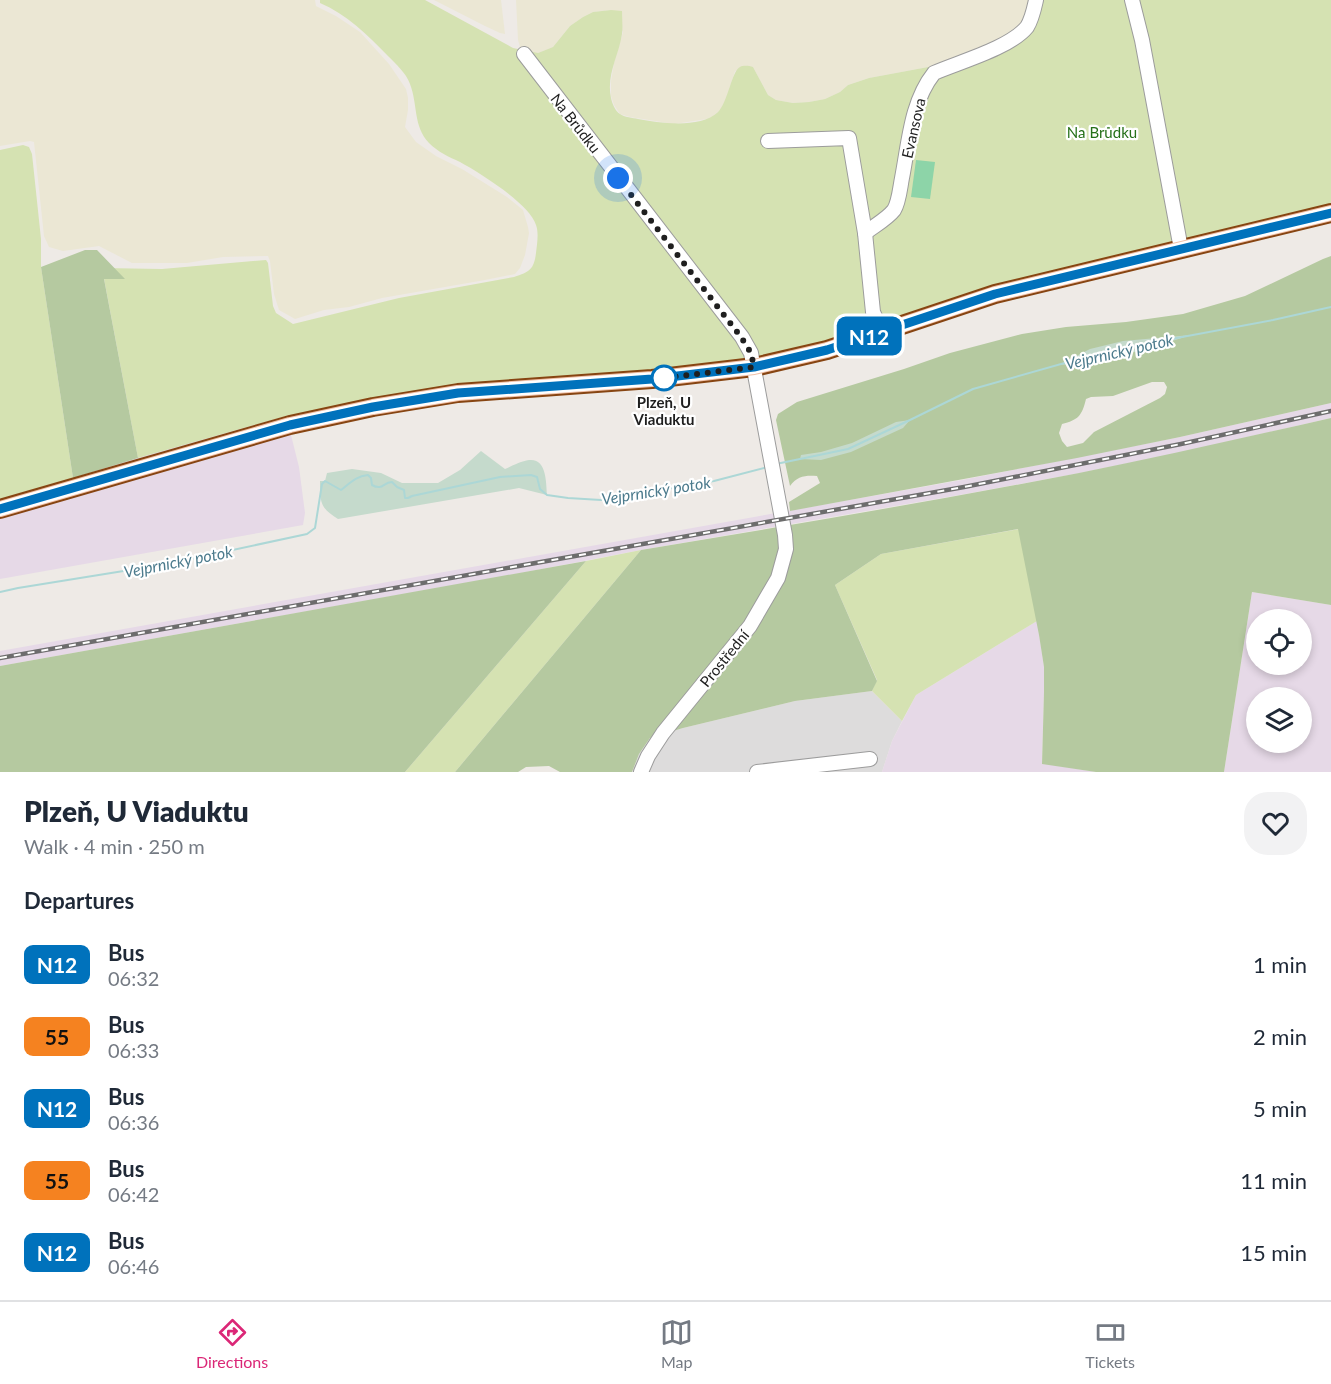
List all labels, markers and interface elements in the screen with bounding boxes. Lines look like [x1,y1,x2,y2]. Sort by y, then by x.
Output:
street label: Na Brůdku [547,90,605,156]
street label: Evansova [897,96,929,160]
park label: Na Brůdku [1067,123,1137,141]
your location [603,163,633,193]
line badge: N12 [834,316,904,356]
text: N12 [849,324,889,349]
water label: Vejprnický potok [1063,329,1175,373]
marker: Plzeň, U Viaduktu [651,365,677,391]
place label: Plzeň, U Viaduktu [633,393,694,428]
water label: Vejprnický potok [600,472,712,508]
water label: Vejprnický potok [122,541,234,581]
map controls [1246,609,1312,753]
button: locate [1246,609,1312,675]
street label: Prostřední [696,625,753,690]
button: layers [1246,687,1312,753]
button: heart [1244,792,1307,855]
text: Plzeň, U Viaduktu [24,794,249,828]
text: Walk · 4 min · 250 m [24,834,205,858]
text: Departures [24,887,134,914]
text: Bus [108,939,144,966]
text: 1 min [1253,951,1307,978]
text: N12 [37,952,77,977]
text: 06:32 [108,966,159,990]
text: Bus [108,1011,144,1038]
text: 2 min [1253,1023,1307,1050]
text: 55 [45,1024,69,1049]
text: 06:33 [108,1038,159,1062]
text: Bus [108,1083,144,1110]
text: 5 min [1253,1095,1307,1122]
text: N12 [37,1096,77,1121]
text: 06:36 [108,1110,159,1134]
text: Bus [108,1155,144,1182]
text: 11 min [1240,1167,1307,1194]
text: 55 [45,1168,69,1193]
text: 06:42 [108,1182,159,1206]
text: Bus [108,1227,144,1254]
text: 15 min [1240,1239,1307,1266]
text: N12 [37,1240,77,1265]
text: 06:46 [108,1254,159,1278]
tab: Directions [196,1316,268,1371]
tab: Map [660,1316,693,1371]
tab: Tickets [1085,1316,1135,1371]

